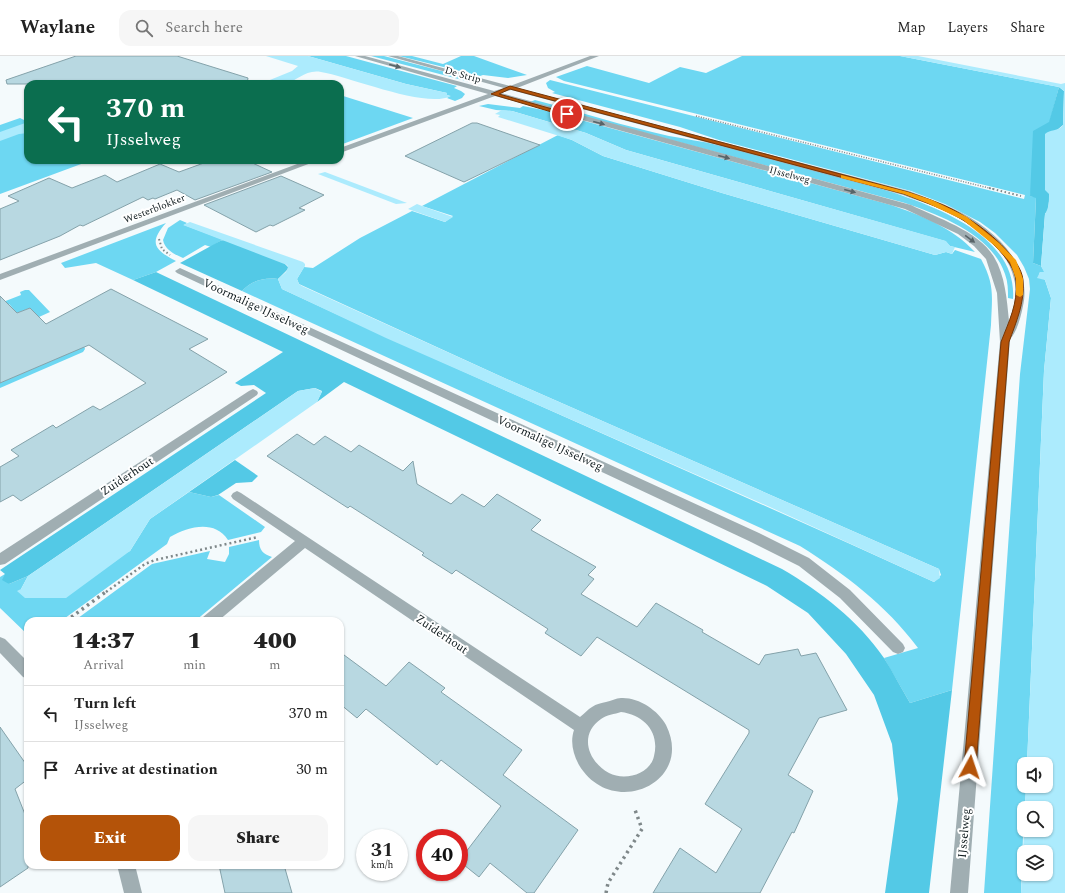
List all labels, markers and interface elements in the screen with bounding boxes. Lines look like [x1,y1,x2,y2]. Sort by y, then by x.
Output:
search box [119,10,399,46]
text: Waylane [20,13,95,42]
text: Search here [165,16,243,39]
icon: search [133,17,155,39]
text: Map [897,17,926,38]
text: Layers [948,17,988,38]
text: Share [1010,17,1045,38]
street label: De Strip [443,62,483,88]
one-way arrow [390,63,402,69]
text: 370 m [106,87,185,130]
icon: left [40,96,92,148]
pin [550,97,584,131]
icon: arrive [556,103,578,125]
one-way arrow [593,120,605,126]
text: IJsselweg [106,126,181,153]
one-way arrow [718,154,730,160]
street label: IJsselweg [768,162,812,188]
one-way arrow [844,188,856,194]
street label: Westerblokker [121,190,187,228]
one-way arrow [964,234,975,243]
street label: Voormalige IJsselweg [200,274,312,339]
street label: Voormalige IJsselweg [494,411,606,476]
street label: Zuiderhout [97,452,158,501]
street label: Zuiderhout [412,610,472,659]
text: 14:37 [71,623,136,659]
text: 1 [187,623,202,659]
text: 400 [253,623,297,659]
text: Arrival [83,655,124,675]
text: min [183,655,206,675]
text: m [269,655,281,675]
text: Turn left [74,692,136,715]
text: 370 m [289,702,328,725]
icon: left [40,703,62,725]
text: IJsselweg [74,715,128,735]
position arrow [949,746,991,788]
map controls [1017,757,1053,881]
button: sound [1017,757,1053,793]
text: Arrive at destination [74,758,218,781]
text: 30 m [296,758,328,781]
icon: arrive [40,759,62,781]
button: search [1017,801,1053,837]
street label: IJsselweg [953,807,976,859]
button: Exit [40,815,180,861]
button: Share [188,815,328,861]
speed limit sign: 40 [416,829,468,881]
text: 31 [371,835,393,865]
button: layers [1017,845,1053,881]
text: km/h [371,857,393,873]

